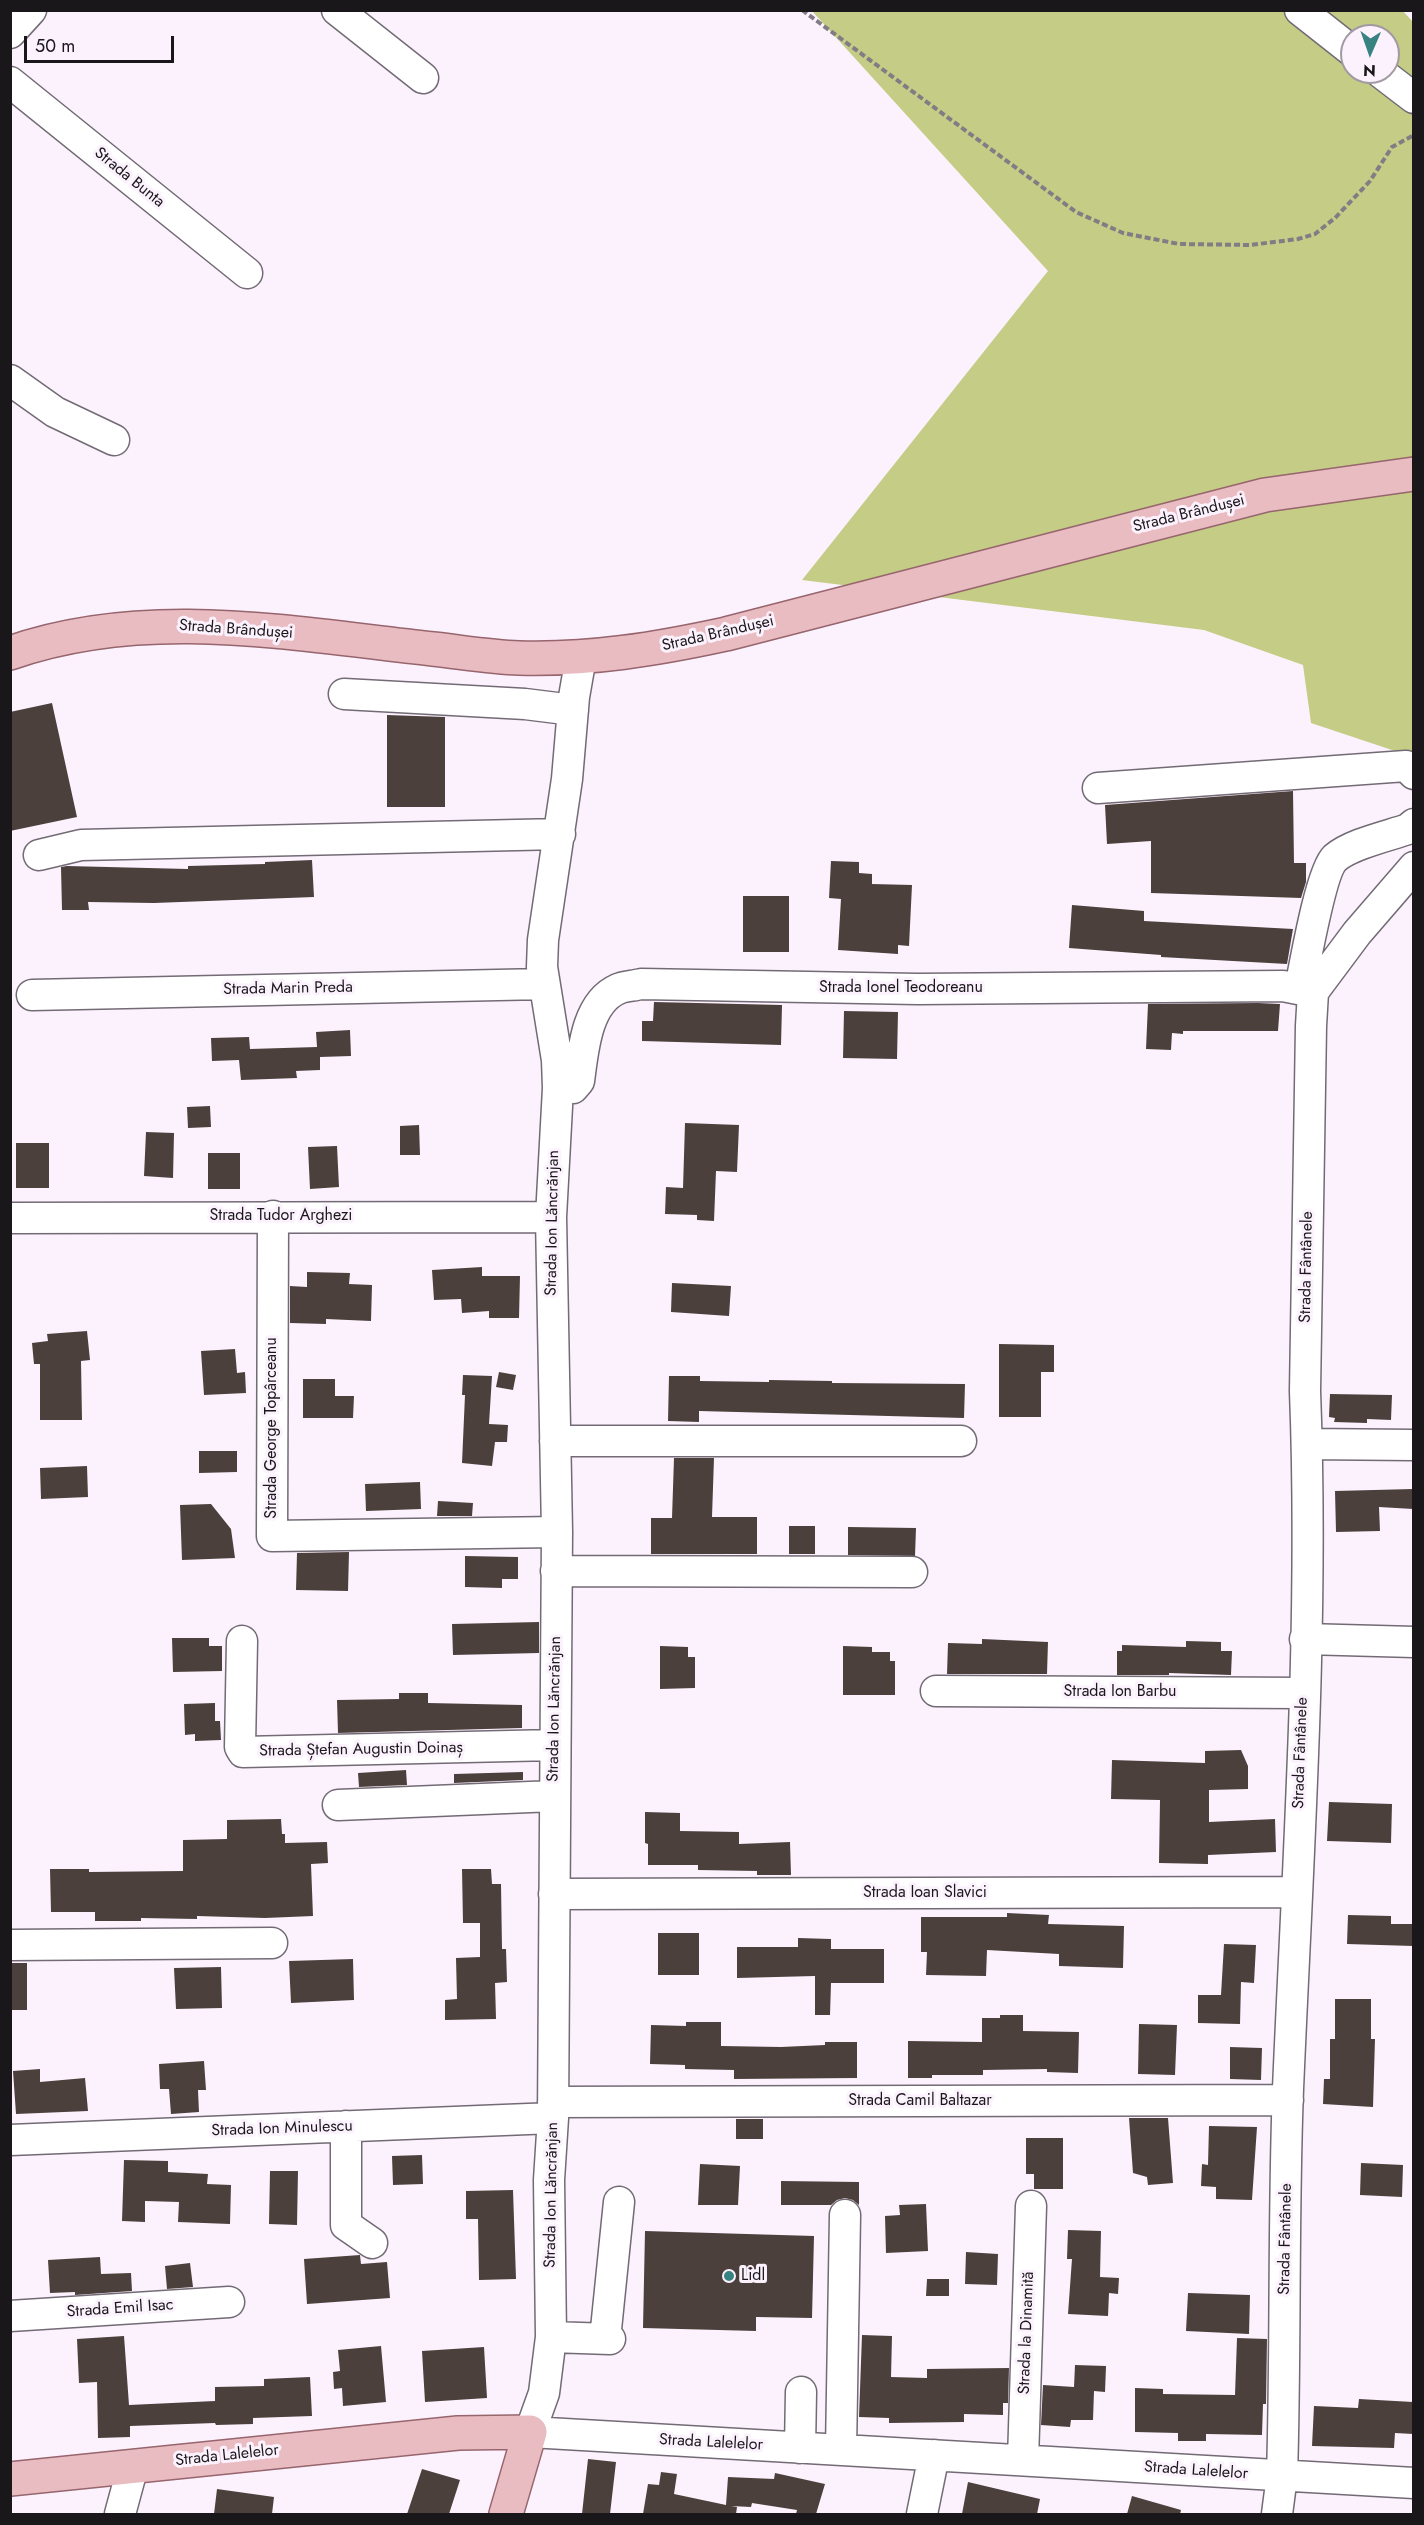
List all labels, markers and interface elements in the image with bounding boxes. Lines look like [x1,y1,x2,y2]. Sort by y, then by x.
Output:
scale bar [27,24,177,62]
north arrow [1340,24,1400,84]
text: 50 m [35,33,75,59]
text: N [1363,59,1376,82]
street label: Strada Bunta [90,144,168,212]
street label: Strada Brândușei [1131,491,1247,537]
street label: Strada Brândușei [660,612,776,656]
street label: Strada Brândușei [178,616,294,644]
street label: Strada Marin Preda [223,978,353,1000]
street label: Strada Ionel Teodoreanu [819,978,983,998]
street label: Strada Ion Lăncrănjan [542,1150,564,1296]
street label: Strada Tudor Arghezi [210,1206,352,1226]
street label: Strada Fântânele [1296,1211,1318,1323]
street label: Strada George Topârceanu [262,1337,282,1519]
street label: Strada Ion Lăncrănjan [544,1636,566,1782]
street label: Strada Ion Barbu [1064,1682,1176,1702]
street label: Strada Fântânele [1289,1697,1313,1809]
street label: Strada Ștefan Augustin Doinaș [259,1739,463,1761]
street label: Strada Ioan Slavici [863,1883,987,1903]
street label: Strada Camil Baltazar [848,2091,992,2111]
street label: Strada Ion Minulescu [211,2117,353,2141]
street label: Strada Ion Lăncrănjan [541,2122,563,2268]
street label: Strada Fântânele [1275,2183,1297,2295]
place label: Lidl [741,2266,765,2286]
marker: Lidl [722,2269,736,2283]
street label: Strada la Dinamită [1015,2271,1039,2395]
street label: Strada Emil Isac [66,2296,174,2322]
street label: Strada Lalelelor [659,2431,763,2455]
street label: Strada Lalelelor [174,2441,280,2471]
street label: Strada Lalelelor [1143,2458,1249,2484]

